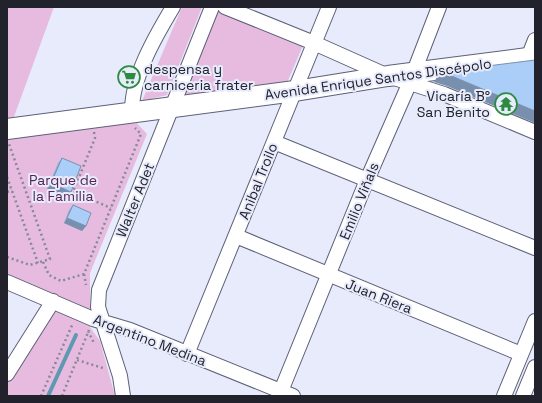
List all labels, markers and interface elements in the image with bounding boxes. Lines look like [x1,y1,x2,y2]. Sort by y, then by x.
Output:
street label: Avenida Enrique Santos Discépolo [263,54,493,104]
place label: despensa y carniceria frater [144,60,253,94]
supermarket icon: despensa y carniceria frater [116,64,142,90]
place label: Vicaría B° San Benito [417,87,490,121]
temple icon: Vicaría B° San Benito [493,91,519,117]
street label: Anibal Troilo [234,140,282,222]
street label: Walter Adet [112,160,158,240]
street label: Emilio Viñals [335,160,383,242]
park label: Parque de la Familia [29,171,97,205]
street label: Juan Riera [343,274,415,318]
street label: Argentino Medina [91,310,209,370]

